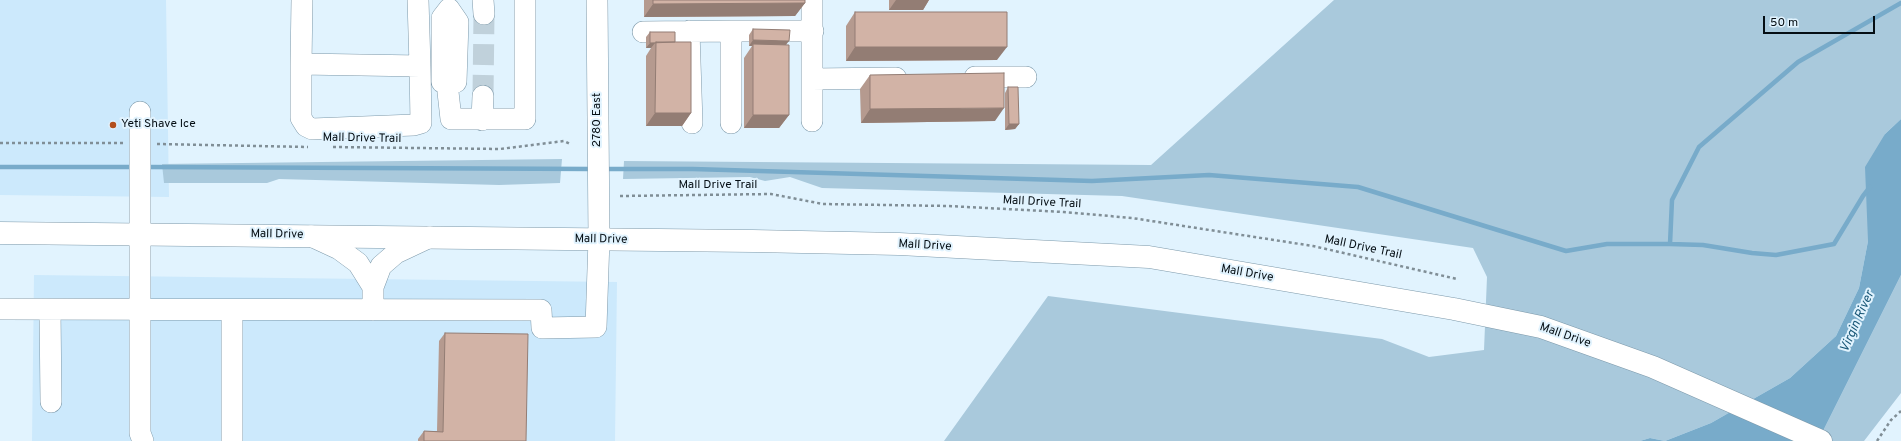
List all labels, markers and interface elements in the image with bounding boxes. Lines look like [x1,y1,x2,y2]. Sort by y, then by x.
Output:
scale bar [1765,8,1877,34]
text: 50 m [1770,15,1798,31]
street label: 2780 East [591,93,605,147]
place label: Yeti Shave Ice [121,118,196,132]
marker: Yeti Shave Ice [108,120,118,130]
street label: Mall Drive Trail [322,131,402,147]
street label: Mall Drive Trail [679,179,757,193]
street label: Mall Drive Trail [1002,194,1082,212]
street label: Mall Drive [250,227,304,243]
street label: Mall Drive [574,232,628,248]
street label: Mall Drive Trail [1323,233,1403,263]
street label: Mall Drive [898,237,952,255]
street label: Mall Drive [1220,262,1274,286]
water label: Virgin River [1838,289,1878,355]
street label: Mall Drive [1538,321,1592,351]

